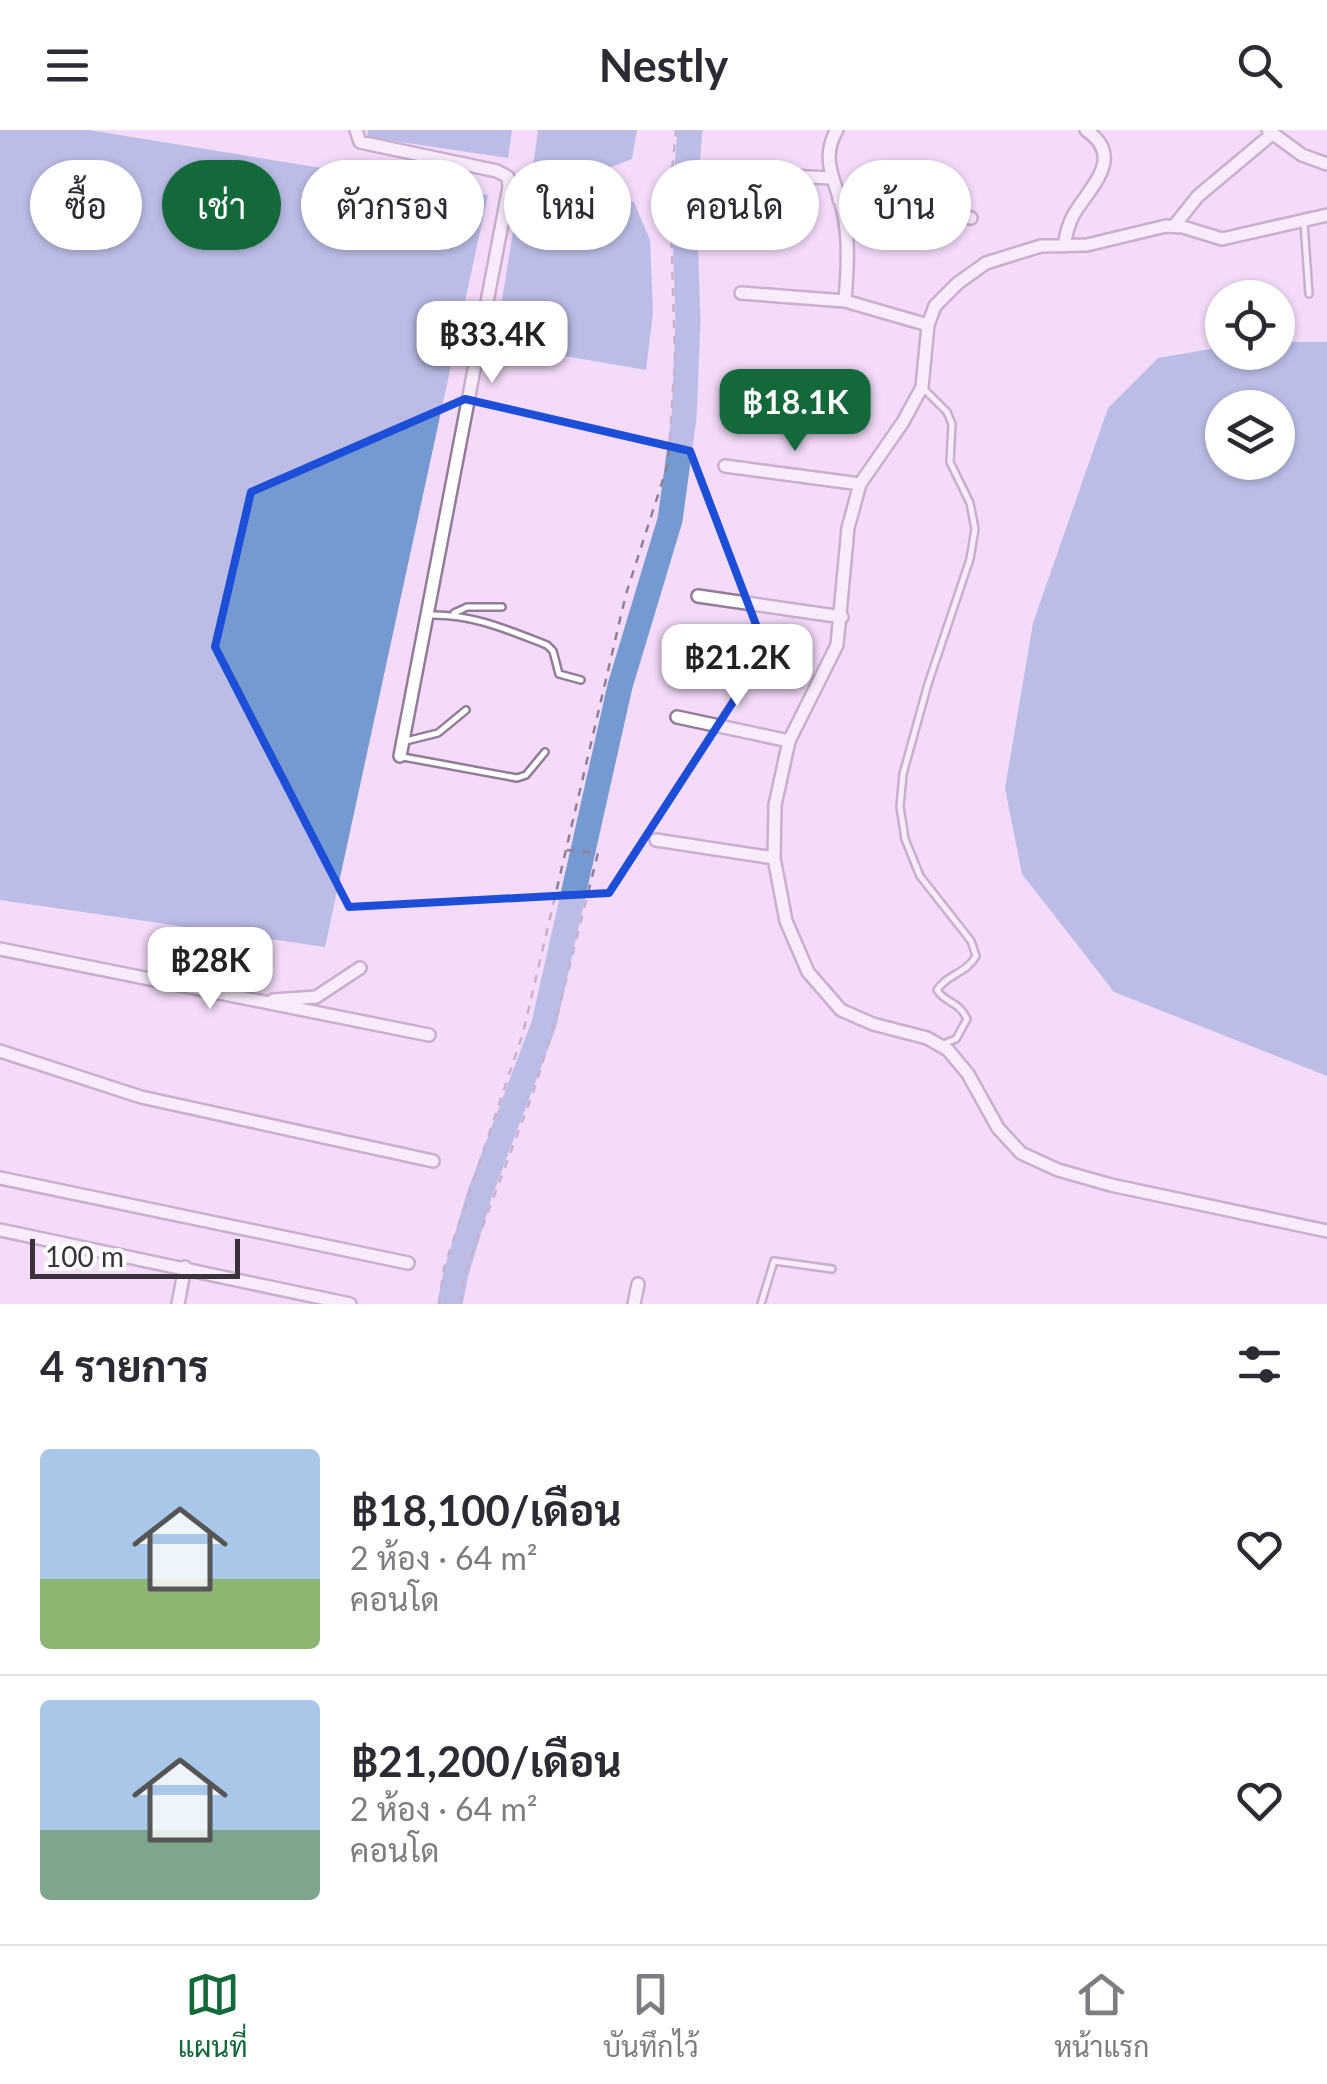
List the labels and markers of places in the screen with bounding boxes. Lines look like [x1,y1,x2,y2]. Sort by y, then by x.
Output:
pin: ฿33.4K [411,301,573,386]
pin: ฿18.1K [714,369,876,454]
pin: ฿21.2K [656,624,818,709]
pin: ฿28K [151,927,269,1012]

